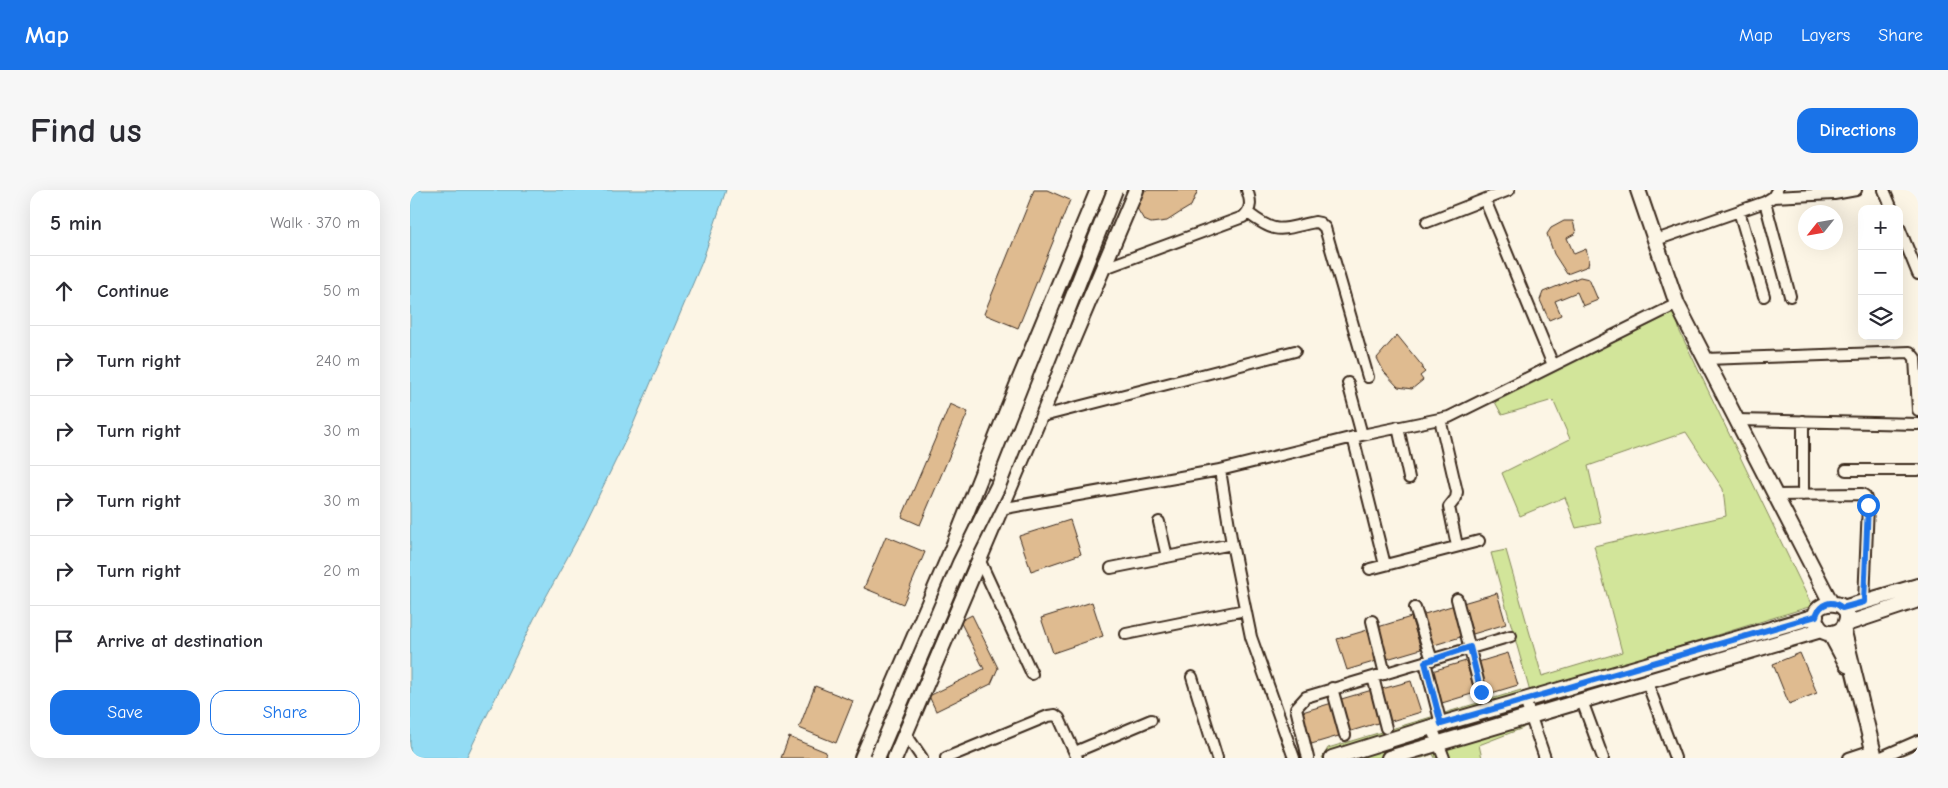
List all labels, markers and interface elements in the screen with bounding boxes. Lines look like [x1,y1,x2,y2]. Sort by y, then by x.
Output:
text: Map [25,21,69,49]
text: Map [1739,25,1773,46]
text: Layers [1801,25,1850,46]
text: Share [1878,25,1923,46]
button: Directions [1797,108,1918,153]
text: Find us [30,110,142,151]
north arrow [1798,205,1843,250]
map controls [1858,205,1903,340]
button: + [1858,205,1903,250]
text: 5 min [50,211,102,235]
text: Walk · 370 m [270,214,360,232]
button: − [1858,250,1903,295]
icon: ahead [50,277,78,305]
text: Continue [97,280,169,302]
text: 50 m [323,282,360,300]
button: layers [1858,295,1903,340]
icon: right [50,347,78,375]
text: Turn right [97,350,181,372]
text: 240 m [316,352,360,370]
icon: right [50,417,78,445]
text: Turn right [97,420,181,442]
text: 30 m [324,422,360,440]
icon: right [50,487,78,515]
text: Turn right [97,490,181,512]
text: 30 m [324,492,360,510]
route start [1857,494,1880,517]
icon: right [50,557,78,585]
text: Turn right [97,560,181,582]
text: 20 m [323,562,360,580]
icon: arrive [50,627,78,655]
text: Arrive at destination [97,630,263,652]
route end [1470,681,1493,704]
button: Save [50,690,200,735]
button: Share [210,690,360,735]

